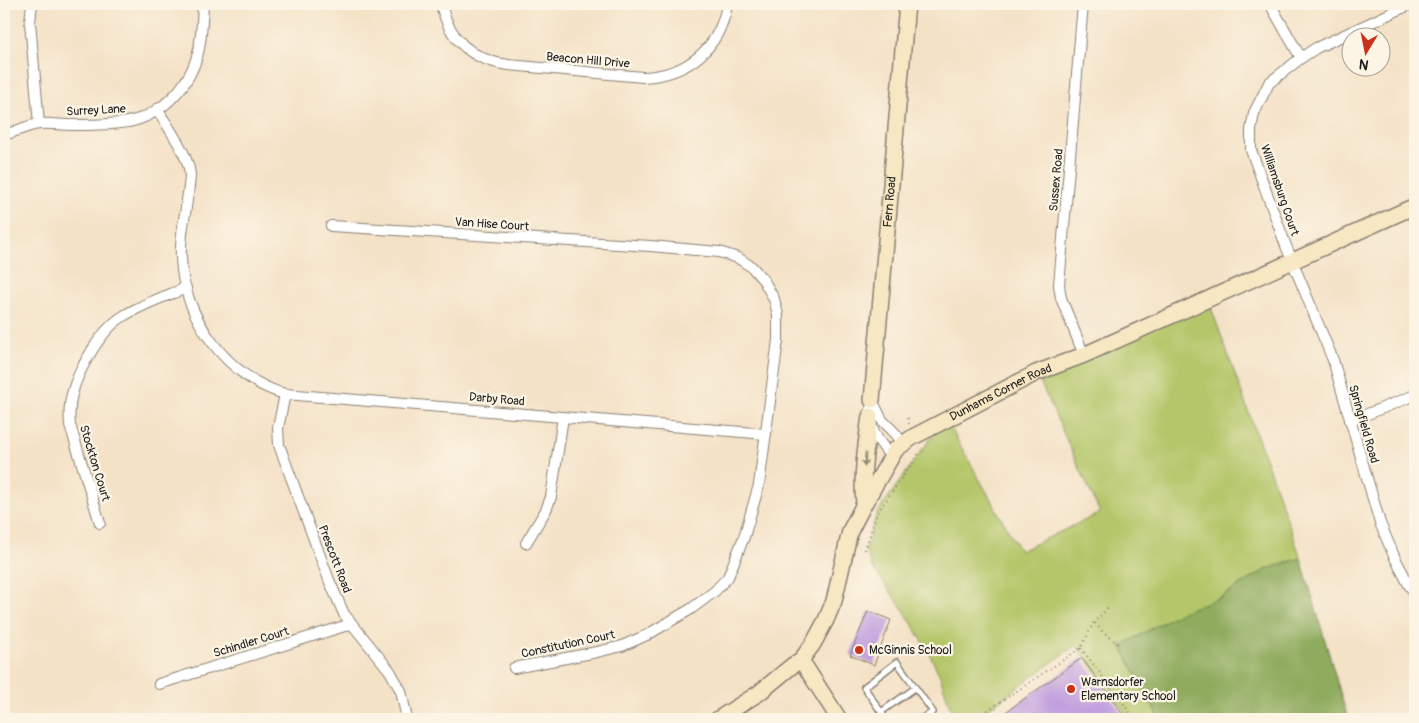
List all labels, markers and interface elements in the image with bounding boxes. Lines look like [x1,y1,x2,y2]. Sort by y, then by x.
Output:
north arrow [1342,28,1392,78]
street label: Beacon Hill Drive [546,49,630,72]
text: N [1358,55,1370,74]
street label: Surrey Lane [66,101,126,120]
street label: Williamsburg Court [1257,143,1302,238]
street label: Sussex Road [1046,148,1067,212]
street label: Fern Road [880,175,900,228]
street label: Van Hise Court [454,214,530,235]
street label: Dunhams Corner Road [947,361,1054,425]
street label: Springfield Road [1345,383,1382,465]
street label: Darby Road [468,390,526,409]
street label: Stockton Court [76,423,113,503]
one-way arrow [861,452,869,468]
street label: Prescott Road [315,523,354,595]
street label: Schindler Court [212,624,291,661]
street label: Constitution Court [520,627,616,662]
place label: McGinnis School [869,643,952,658]
marker: McGinnis School [853,644,865,656]
place label: Warnsdorfer Elementary School [1081,675,1176,704]
marker: Warnsdorfer Elementary School [1065,683,1077,695]

